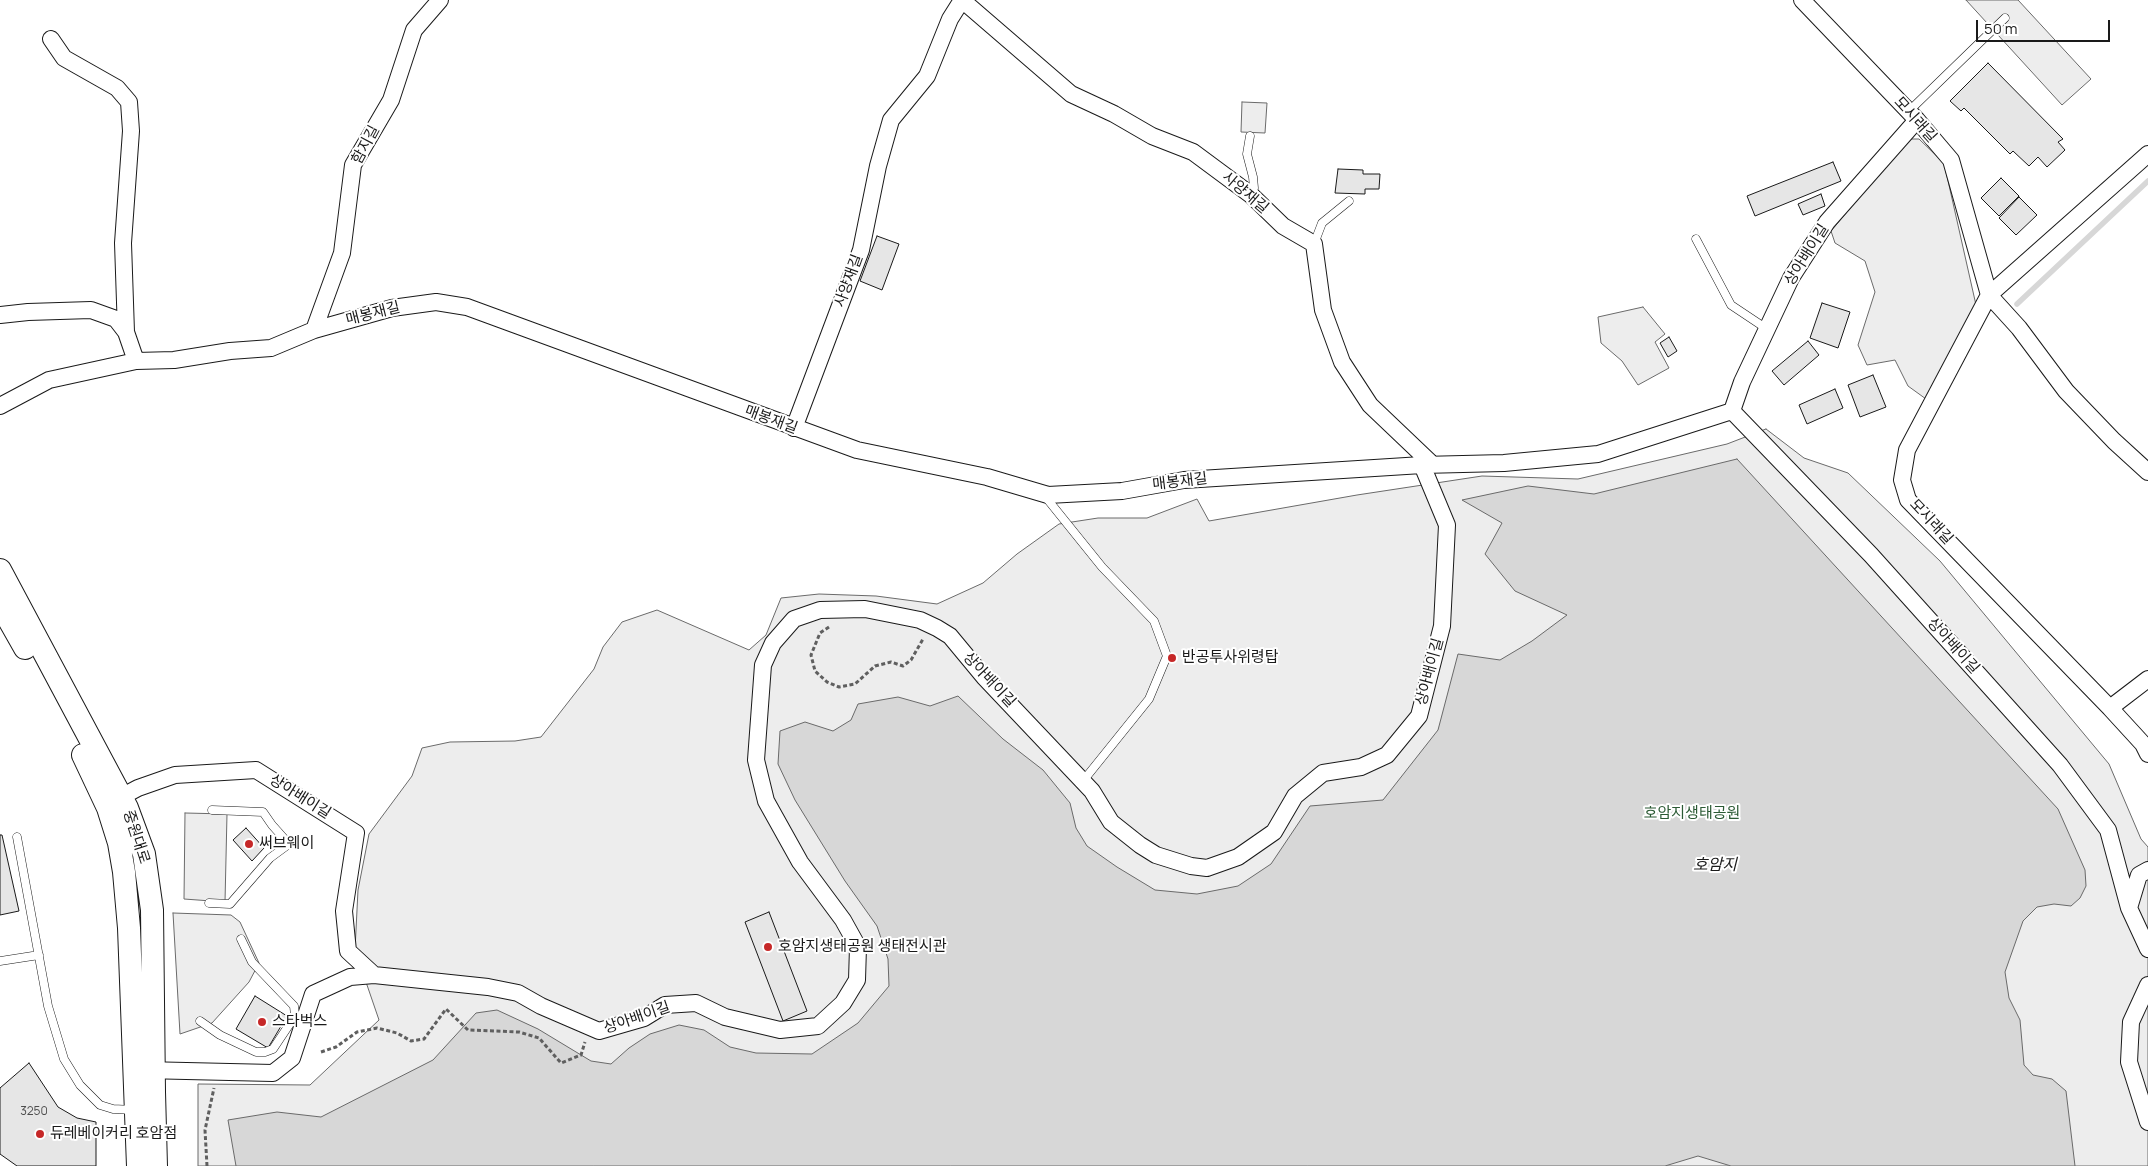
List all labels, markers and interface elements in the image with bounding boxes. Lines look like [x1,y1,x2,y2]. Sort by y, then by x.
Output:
scale bar [1978,10,2112,42]
text: 50 m [1984,18,2018,39]
street label: 모시래길 [1890,93,1940,147]
street label: 함지길 [348,122,384,168]
street label: 사양재길 [1218,168,1272,218]
street label: 상아배이길 [1781,221,1833,289]
street label: 사양재길 [831,252,867,310]
street label: 매봉재길 [344,299,402,329]
street label: 매봉재길 [742,402,800,438]
street label: 매봉재길 [1152,470,1208,494]
street label: 모시래길 [1906,496,1956,548]
street label: 상아배이길 [1923,614,1983,678]
street label: 상아배이길 [1412,636,1448,708]
street label: 상아배이길 [959,649,1019,711]
place label: 반공투사위령탑 [1182,649,1279,667]
marker: 반공투사위령탑 [1166,652,1178,664]
street label: 상아배이길 [266,771,334,823]
park label: 호암지생태공원 [1644,805,1740,823]
street label: 중원대로 [119,808,153,866]
place label: 써브웨이 [259,835,314,853]
marker: 써브웨이 [243,838,255,850]
water label: 호암지 [1693,856,1737,876]
place label: 호암지생태공원 생태전시관 [778,938,947,956]
marker: 호암지생태공원 생태전시관 [762,941,774,953]
street label: 상아배이길 [601,998,673,1038]
place label: 스타벅스 [272,1013,327,1031]
marker: 스타벅스 [256,1016,268,1028]
house number: 3250 [20,1105,48,1119]
place label: 듀레베이커리 호암점 [50,1125,177,1143]
marker: 듀레베이커리 호암점 [34,1128,46,1140]

